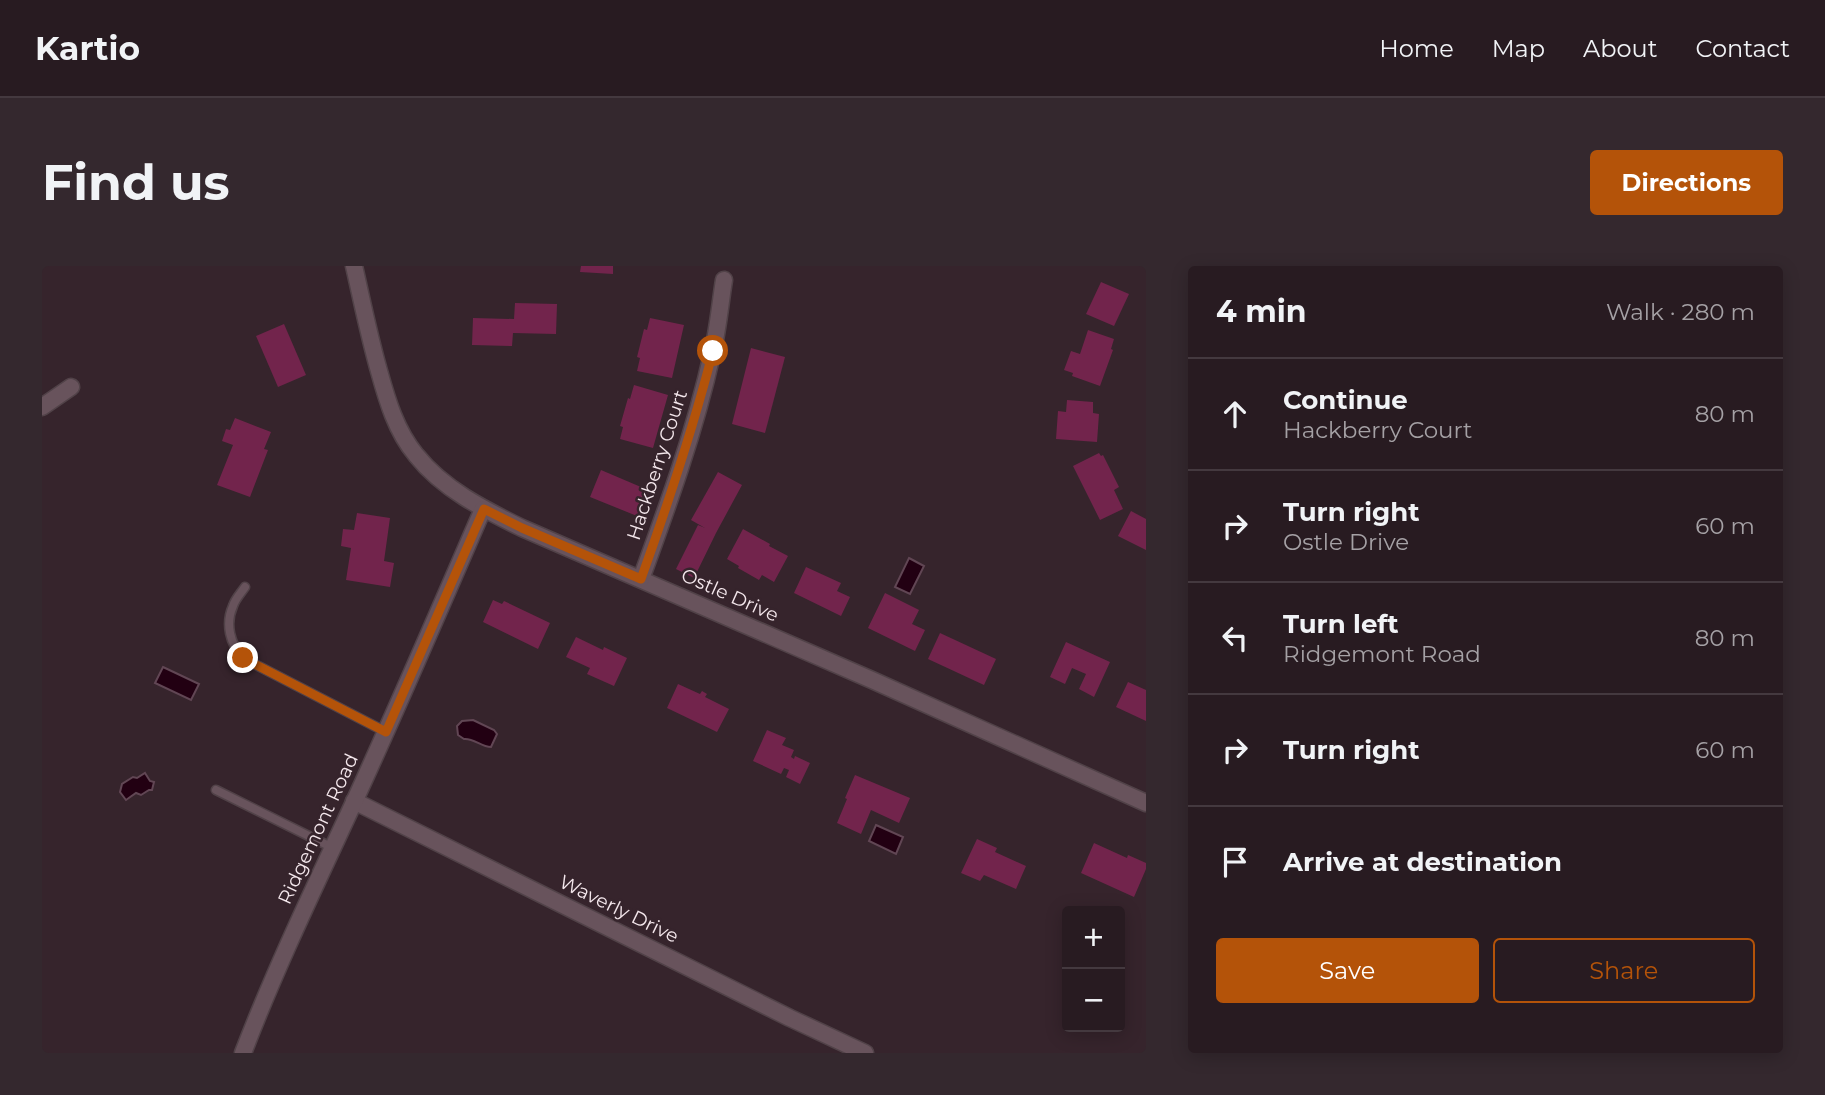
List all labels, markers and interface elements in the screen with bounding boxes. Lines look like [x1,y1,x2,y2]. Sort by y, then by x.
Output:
text: Kartio [35,28,140,68]
text: Home [1379,34,1454,63]
text: Map [1492,34,1545,63]
text: About [1583,34,1657,63]
text: Contact [1695,34,1790,63]
button: Directions [1590,150,1783,215]
text: Find us [42,153,230,212]
text: 4 min [1216,293,1306,330]
text: Walk · 280 m [1606,298,1755,326]
route start [697,335,728,366]
text: Continue [1283,384,1408,416]
street label: Hackberry Court [622,387,692,543]
icon: ahead [1216,395,1254,433]
text: 80 m [1695,400,1755,428]
text: Hackberry Court [1283,416,1472,444]
text: Turn right [1283,496,1419,528]
icon: right [1216,507,1254,545]
text: 60 m [1695,512,1755,540]
text: Ostle Drive [1283,528,1409,556]
street label: Ostle Drive [678,563,782,627]
text: Turn left [1283,608,1399,640]
icon: left [1216,619,1254,657]
text: 80 m [1695,624,1755,652]
text: Ridgemont Road [1283,640,1481,668]
route end [227,642,258,673]
icon: right [1216,731,1254,769]
text: Turn right [1283,734,1419,766]
text: 60 m [1695,736,1755,764]
street label: Ridgemont Road [273,750,363,908]
icon: arrive [1216,843,1254,881]
text: Arrive at destination [1283,846,1562,878]
street label: Waverly Drive [555,870,683,948]
map controls [1062,906,1125,1032]
button: + [1062,906,1125,969]
button: Save [1216,938,1479,1003]
button: Share [1493,938,1755,1003]
button: − [1062,969,1125,1032]

